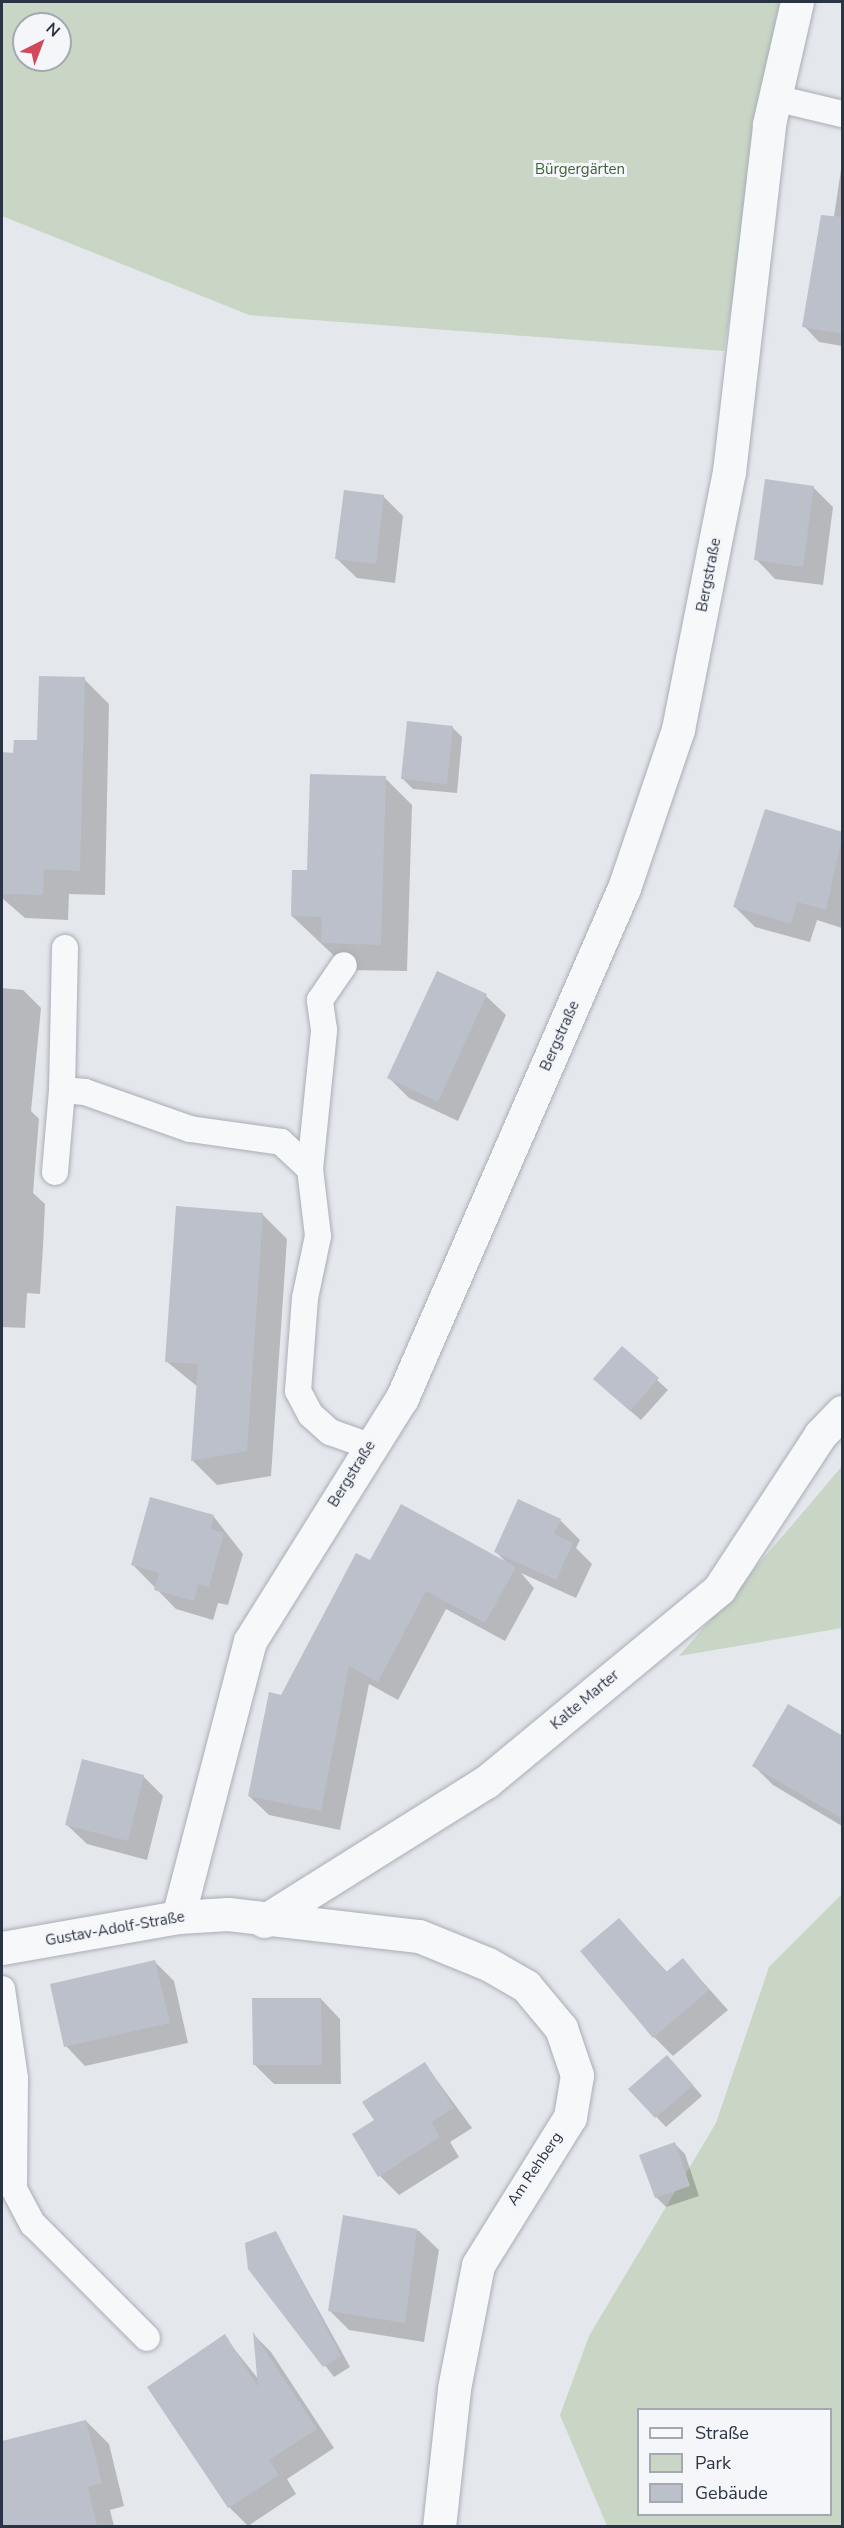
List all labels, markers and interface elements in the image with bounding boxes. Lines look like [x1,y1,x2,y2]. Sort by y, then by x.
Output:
north arrow [12,12,72,72]
text: N [41,18,65,42]
park label: Bürgergärten [535,161,625,179]
street label: Bergstraße [693,536,725,614]
street label: Bergstraße [537,998,583,1074]
street label: Bergstraße [324,1437,380,1511]
street label: Kalte Marter [547,1666,623,1734]
street label: Gustav-Adolf-Straße [44,1908,186,1950]
street label: Am Rehberg [504,2129,566,2209]
legend [637,2408,832,2516]
text: Straße [695,2421,749,2445]
text: Park [695,2451,731,2475]
text: Gebäude [695,2481,768,2505]

